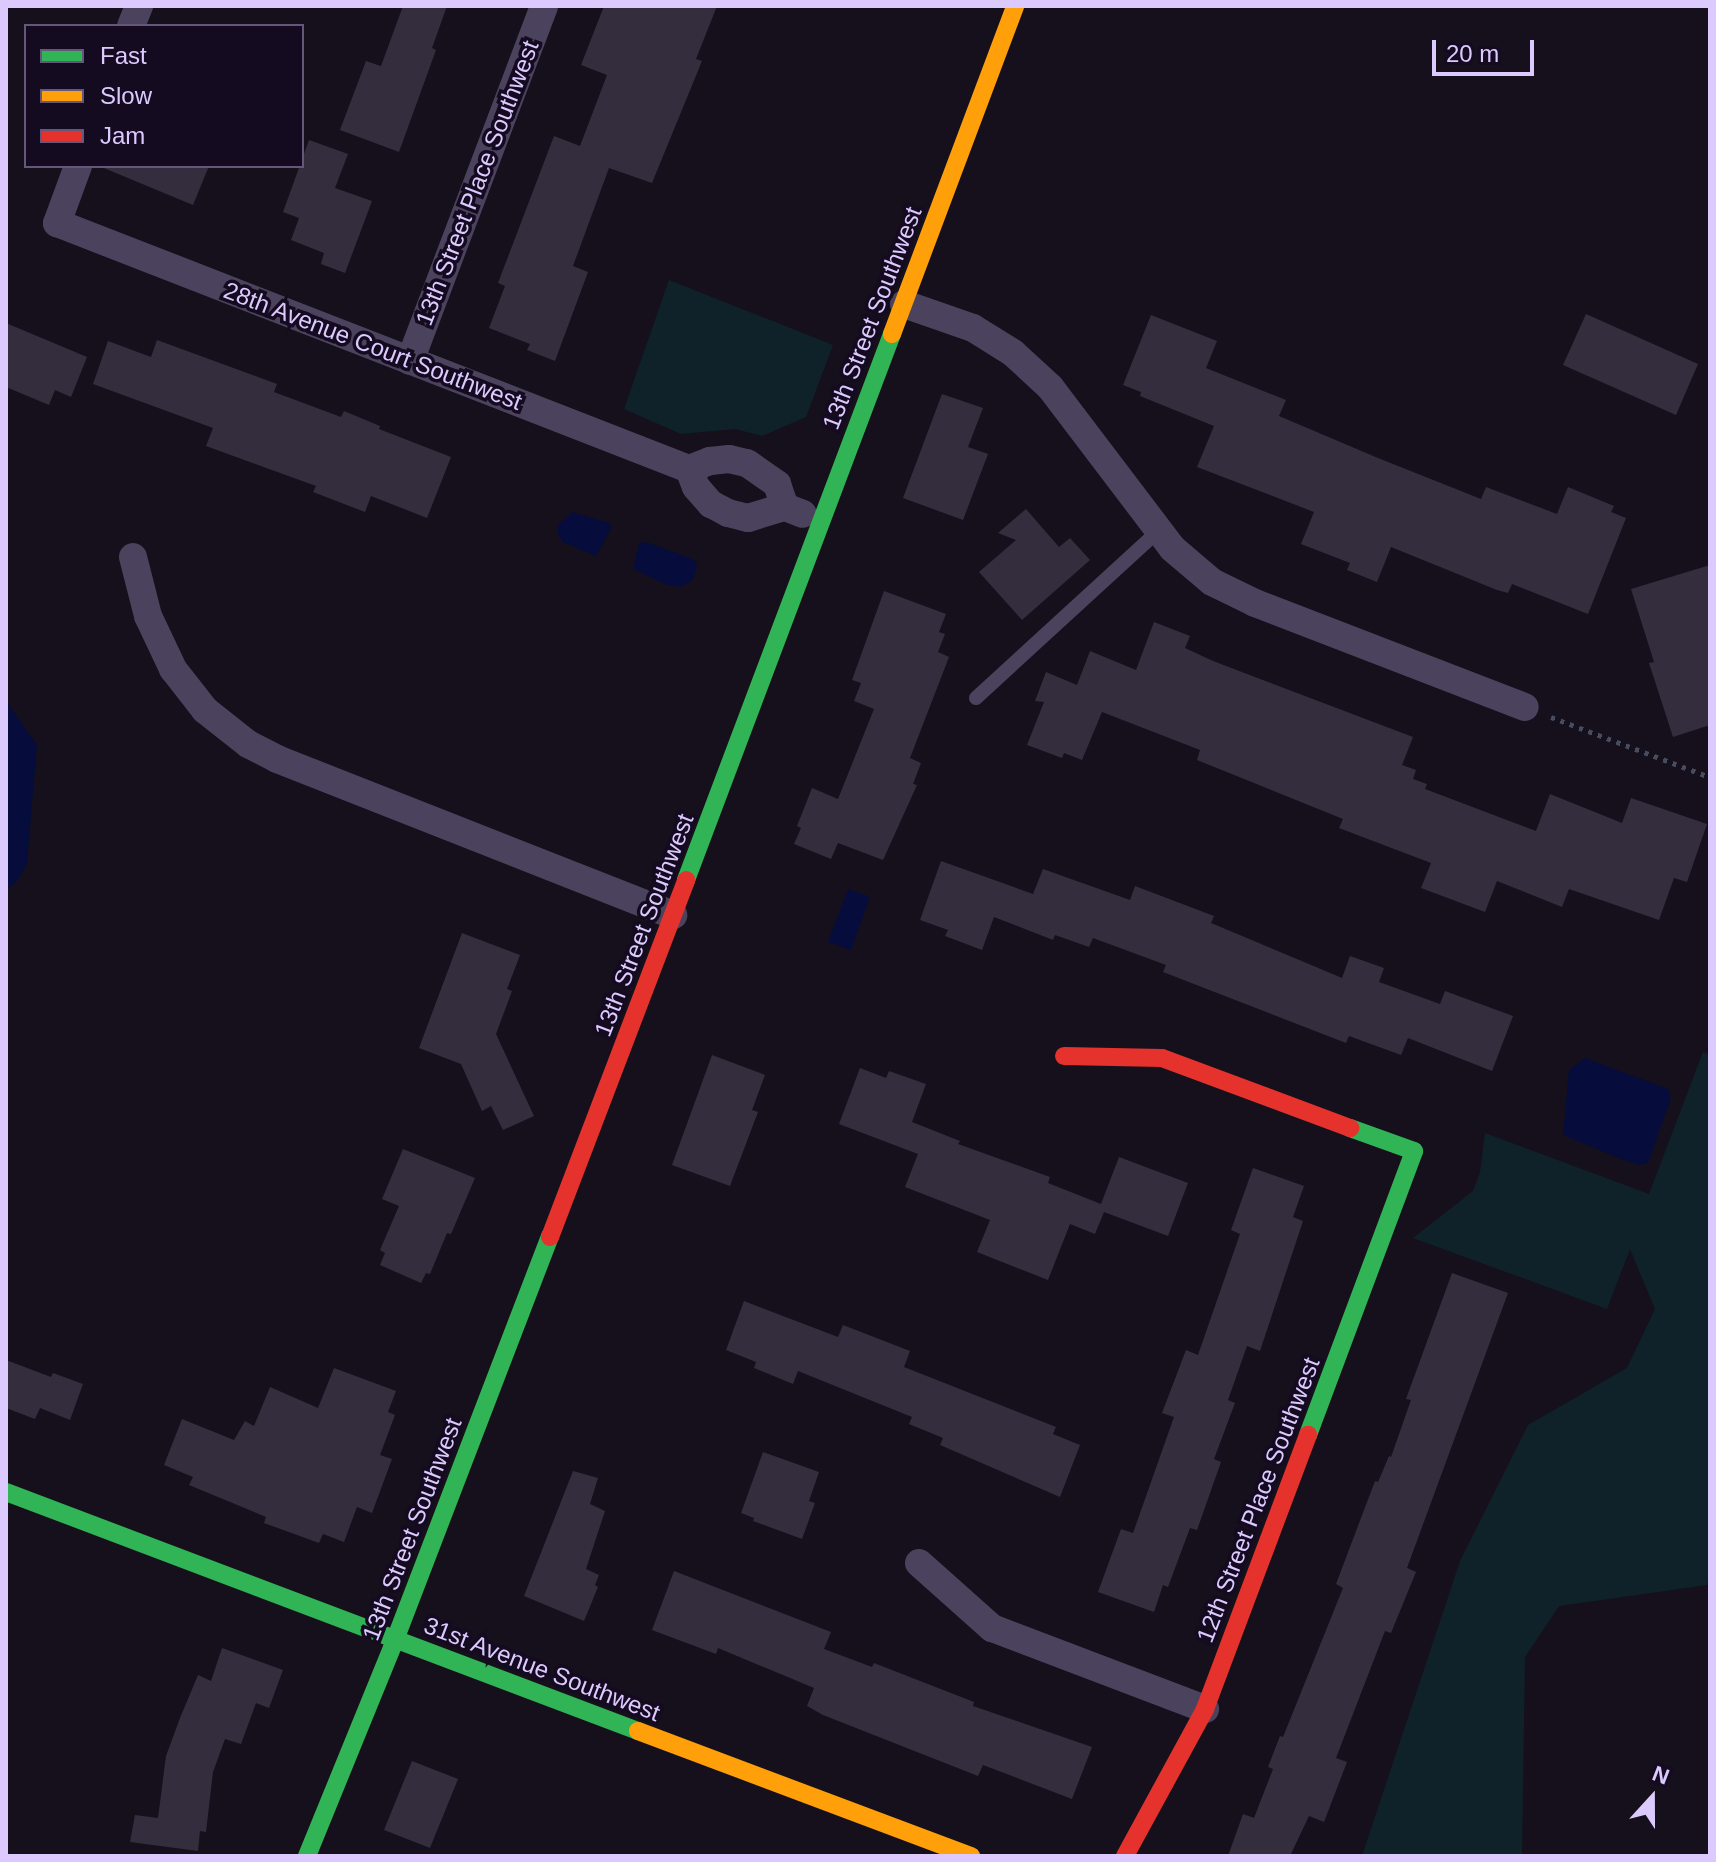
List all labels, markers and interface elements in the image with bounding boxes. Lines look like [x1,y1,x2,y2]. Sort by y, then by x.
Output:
legend [24,24,304,168]
scale bar [1436,24,1538,74]
street label: 13th Street Place Southwest [409,36,545,330]
text: 20 m [1446,40,1499,67]
text: Fast [100,42,147,69]
text: Slow [100,82,152,109]
text: Jam [100,122,145,149]
street label: 13th Street Southwest [816,203,928,433]
street label: 28th Avenue Court Southwest [219,275,527,417]
street label: 13th Street Southwest [588,810,700,1040]
street label: 12th Street Place Southwest [1190,1353,1326,1647]
street label: 13th Street Southwest [356,1414,468,1644]
street label: 31st Avenue Southwest [419,1610,665,1728]
north arrow [1612,1758,1692,1838]
text: N [1649,1761,1673,1790]

